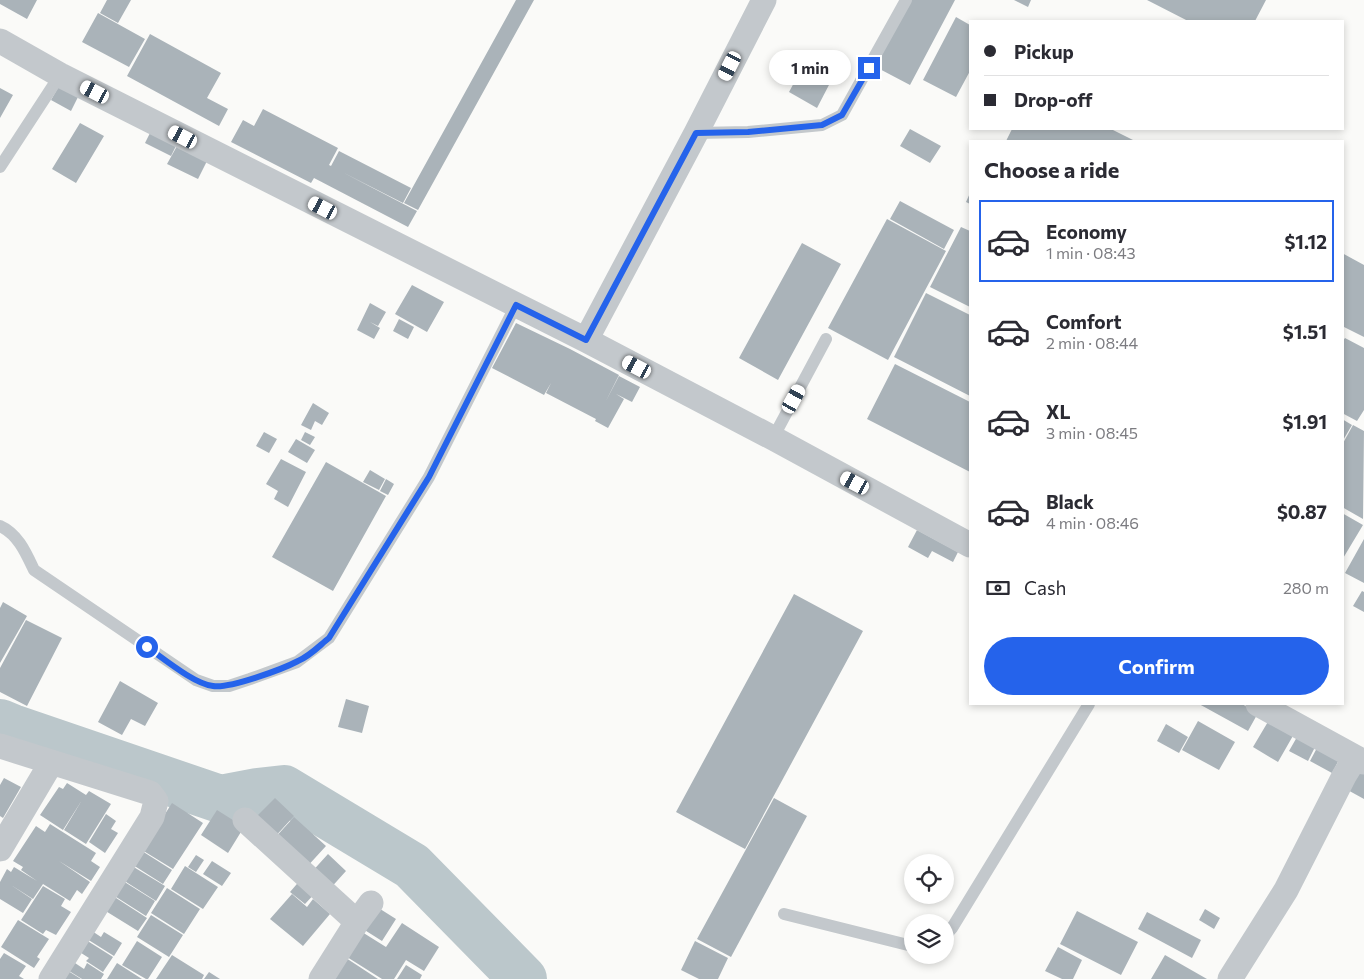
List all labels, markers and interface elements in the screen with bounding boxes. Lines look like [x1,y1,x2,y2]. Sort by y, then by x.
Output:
text: Pickup [1014,40,1074,63]
car [716,49,743,83]
callout: 1 min [769,50,852,86]
route end [858,57,880,79]
text: 1 min [791,58,829,77]
car [78,79,111,105]
text: Drop-off [1014,88,1093,111]
car [166,124,199,150]
text: Choose a ride [984,156,1119,183]
car [306,195,339,221]
icon: car [986,219,1031,264]
text: Economy [1046,220,1127,243]
text: $1.12 [1284,230,1327,253]
text: 1 min · 08:43 [1046,243,1136,262]
icon: car [986,309,1031,354]
text: Comfort [1046,310,1122,333]
text: $1.51 [1283,320,1327,343]
text: 2 min · 08:44 [1046,333,1138,352]
car [620,353,653,381]
car [780,382,807,416]
icon: car [986,399,1031,444]
text: XL [1046,400,1071,423]
text: $1.91 [1282,410,1327,433]
text: 3 min · 08:45 [1046,423,1138,442]
car [838,469,871,497]
icon: car [986,489,1031,534]
text: Black [1046,490,1094,513]
text: $0.87 [1277,500,1327,523]
text: 4 min · 08:46 [1046,513,1139,532]
icon: cash [984,574,1012,602]
text: Cash [1024,576,1066,599]
text: 280 m [1283,578,1329,597]
route start [136,636,158,658]
button: Confirm [984,637,1329,695]
map controls [904,854,954,964]
button: locate [904,854,954,904]
button: layers [904,914,954,964]

